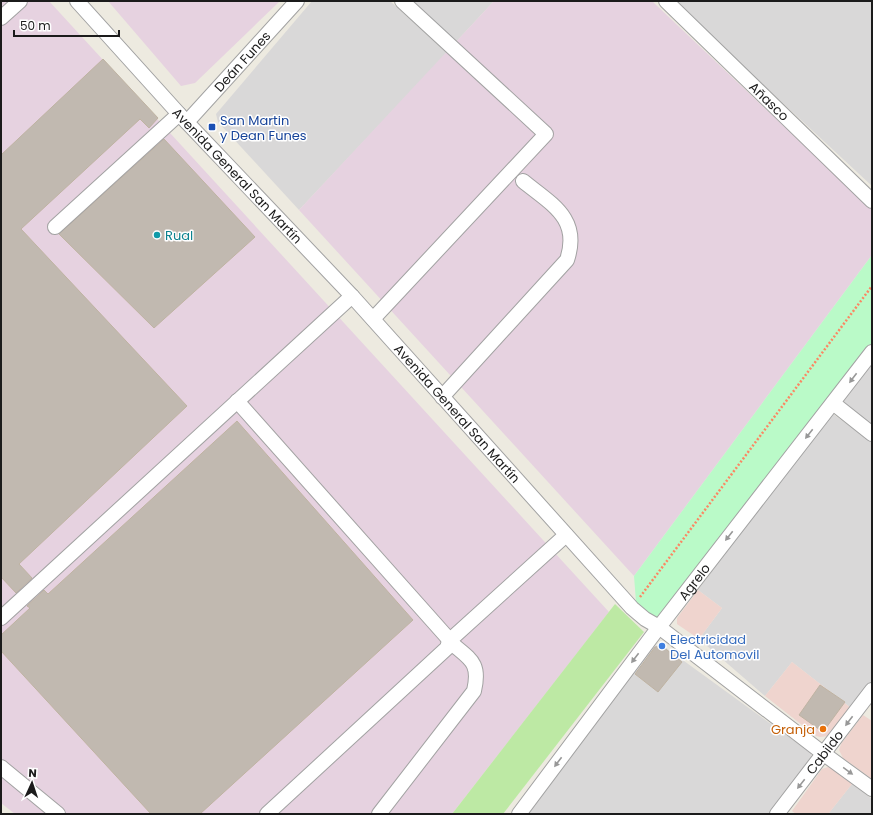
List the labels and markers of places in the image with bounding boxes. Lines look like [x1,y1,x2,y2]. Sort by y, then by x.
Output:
place label: San Martin y Dean Funes [220,111,307,145]
marker: San Martin y Dean Funes [207,122,217,132]
place label: Rual [165,226,193,245]
marker: Rual [152,230,162,240]
place label: Electricidad Del Automovil [670,630,759,664]
marker: Electricidad Del Automovil [657,641,667,651]
place label: Granja [771,720,815,739]
marker: Granja [818,724,828,734]

